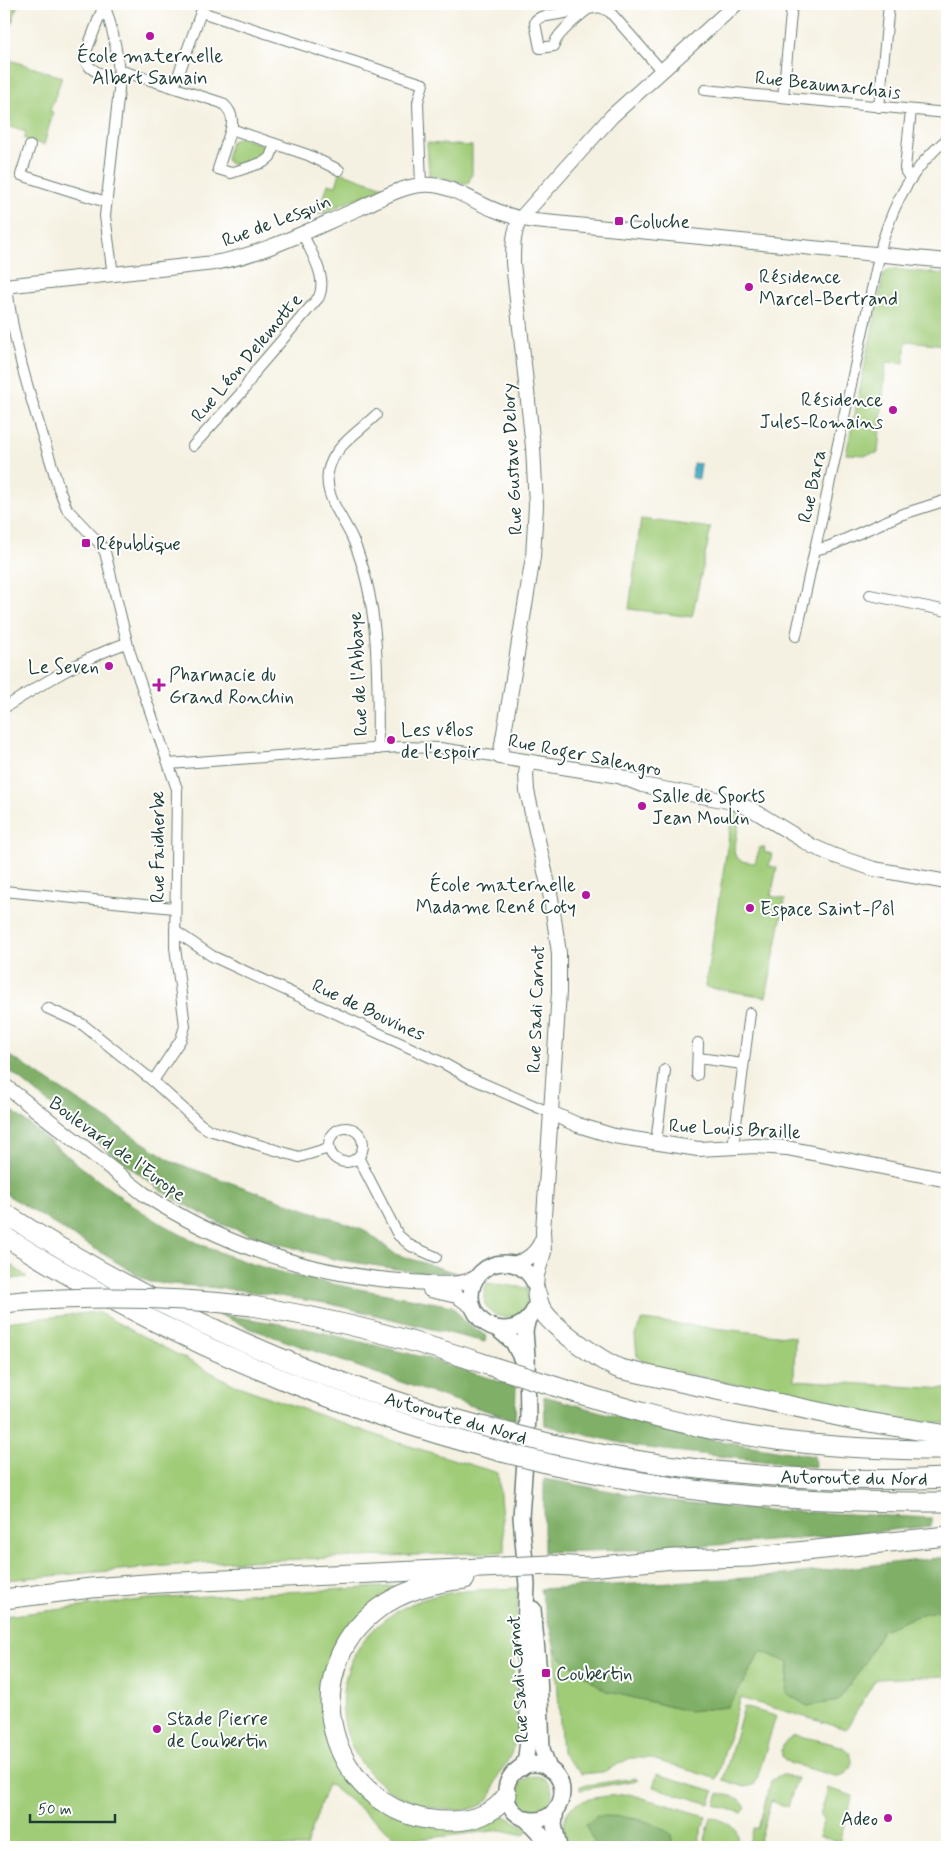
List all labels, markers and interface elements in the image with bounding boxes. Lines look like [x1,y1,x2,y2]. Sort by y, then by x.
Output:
marker: École maternelle Albert Samain [144,30,156,42]
place label: École maternelle Albert Samain [77,43,223,91]
street label: Rue Beaumarchais [754,65,903,106]
street label: Rue de Lesquin [218,189,335,254]
place label: Coluche [629,210,690,235]
marker: Coluche [613,215,625,227]
place label: Résidence Marcel-Bertrand [759,265,898,312]
marker: Résidence Marcel-Bertrand [743,281,755,293]
street label: Rue Léon Delemotte [186,288,309,428]
street label: Rue Gustave Delory [496,382,529,536]
place label: Résidence Jules-Romains [759,388,884,435]
marker: Résidence Jules-Romains [887,404,899,416]
street label: Rue Bara [793,447,832,525]
place label: République [96,532,181,557]
marker: République [80,537,92,549]
street label: Rue de l'Abbaye [343,611,374,737]
place label: Le Seven [28,655,99,680]
marker: Le Seven [103,660,115,672]
place label: Pharmacie du Grand Ronchin [169,663,294,710]
marker: Pharmacie du Grand Ronchin [153,679,165,691]
place label: Les vélos de l'espoir [401,718,481,765]
street label: Rue Roger Salengro [505,728,664,786]
marker: Les vélos de l'espoir [385,734,397,746]
place label: Salle de Sports Jean Moulin [652,784,765,831]
street label: Rue Faidherbe [146,791,171,903]
marker: Salle de Sports Jean Moulin [636,800,648,812]
place label: École maternelle Madame René Coty [416,872,576,920]
marker: École maternelle Madame René Coty [580,889,592,901]
place label: Espace Saint-Pôl [760,897,895,922]
marker: Espace Saint-Pôl [744,902,756,914]
street label: Rue Sadi Carnot [522,944,551,1074]
street label: Rue de Bouvines [308,973,429,1048]
street label: Boulevard de l'Europe [44,1091,191,1207]
street label: Rue Louis Braille [668,1114,802,1145]
street label: Autoroute du Nord [381,1386,530,1451]
street label: Autoroute du Nord [780,1465,928,1492]
street label: Rue Sadi Carnot [502,1614,535,1744]
place label: Coubertin [556,1662,632,1687]
marker: Coubertin [540,1667,552,1679]
place label: Stade Pierre de Coubertin [167,1707,268,1754]
marker: Stade Pierre de Coubertin [151,1723,163,1735]
scale bar [30,1791,115,1823]
text: 50 m [38,1800,72,1820]
place label: Adeo [841,1807,878,1832]
marker: Adeo [882,1812,894,1824]

